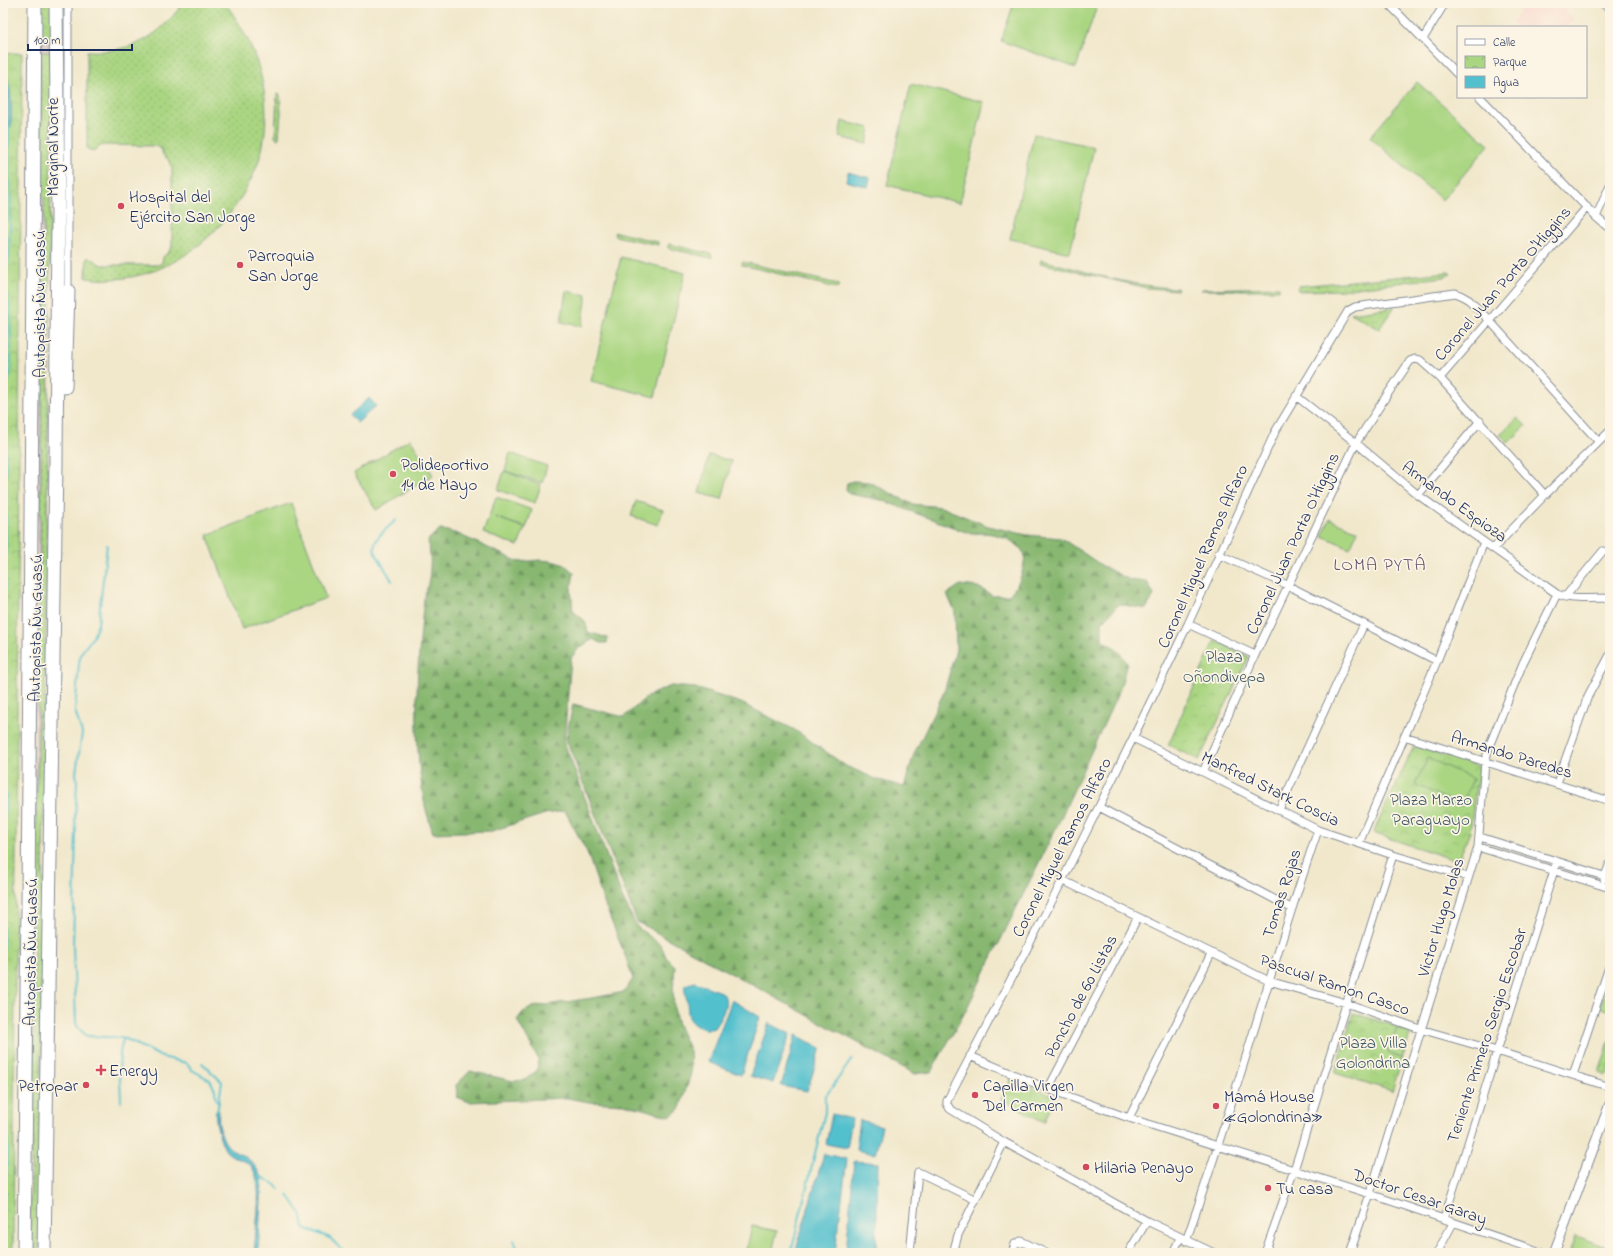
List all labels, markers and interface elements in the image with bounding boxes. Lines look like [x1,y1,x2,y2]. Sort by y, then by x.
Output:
scale bar [28,26,132,52]
legend [1457,26,1587,98]
text: 100 m [34,32,61,50]
text: Calle [1493,34,1516,52]
text: Parque [1493,54,1527,72]
text: Agua [1493,74,1519,93]
street label: Marginal Norte [41,97,68,197]
place label: Hospital del Ejército San Jorge [129,185,256,232]
marker: Hospital del Ejército San Jorge [116,201,126,211]
street label: Coronel Juan Porta O'Higgins [1429,201,1579,368]
street label: Autopista Ñu Guasú [28,230,53,378]
place label: Parroquia San Jorge [248,244,319,291]
marker: Parroquia San Jorge [235,260,245,270]
street label: Coronel Juan Porta O'Higgins [1240,448,1348,640]
place label: Polideportivo 14 de Mayo [401,453,489,499]
street label: Armando Espioza [1396,455,1512,549]
street label: Coronel Miguel Ramos Alfaro [1152,461,1257,653]
marker: Polideportivo 14 de Mayo [388,469,398,479]
district label: LOMA PYTÁ [1333,553,1427,579]
street label: Autopista Ñu Guasú [23,554,50,702]
park label: Plaza Oñondivepa [1183,645,1265,690]
street label: Armando Paredes [1448,725,1575,786]
street label: Manfred Stark Coscia [1197,745,1344,834]
street label: Coronel Miguel Ramos Alfaro [1006,753,1120,943]
park label: Plaza Marzo Paraguayo [1390,788,1472,835]
street label: Tomas Rojas [1256,846,1309,941]
street label: Victor Hugo Molas [1411,855,1473,982]
street label: Autopista Ñu Guasú [18,878,45,1026]
street label: Teniente Primero Sergio Escobar [1441,924,1536,1147]
street label: Poncho de 60 Listas [1038,930,1124,1063]
street label: Pascual Ramon Casco [1256,948,1413,1023]
park label: Plaza Villa Golondrina [1336,1031,1410,1076]
place label: Energy [109,1059,158,1086]
marker: Energy [96,1065,106,1075]
place label: Petropar [18,1074,79,1099]
place label: Capilla Virgen Del Carmen [982,1074,1074,1119]
marker: Petropar [81,1080,91,1090]
place label: Mamá House «Golondrina» [1224,1085,1323,1130]
marker: Capilla Virgen Del Carmen [970,1090,980,1100]
marker: Mamá House «Golondrina» [1211,1101,1221,1111]
place label: Hilaria Penayo [1094,1156,1194,1182]
marker: Hilaria Penayo [1081,1162,1091,1172]
street label: Doctor Cesar Garay [1348,1162,1490,1233]
place label: Tu casa [1276,1177,1333,1202]
marker: Tu casa [1263,1183,1273,1193]

